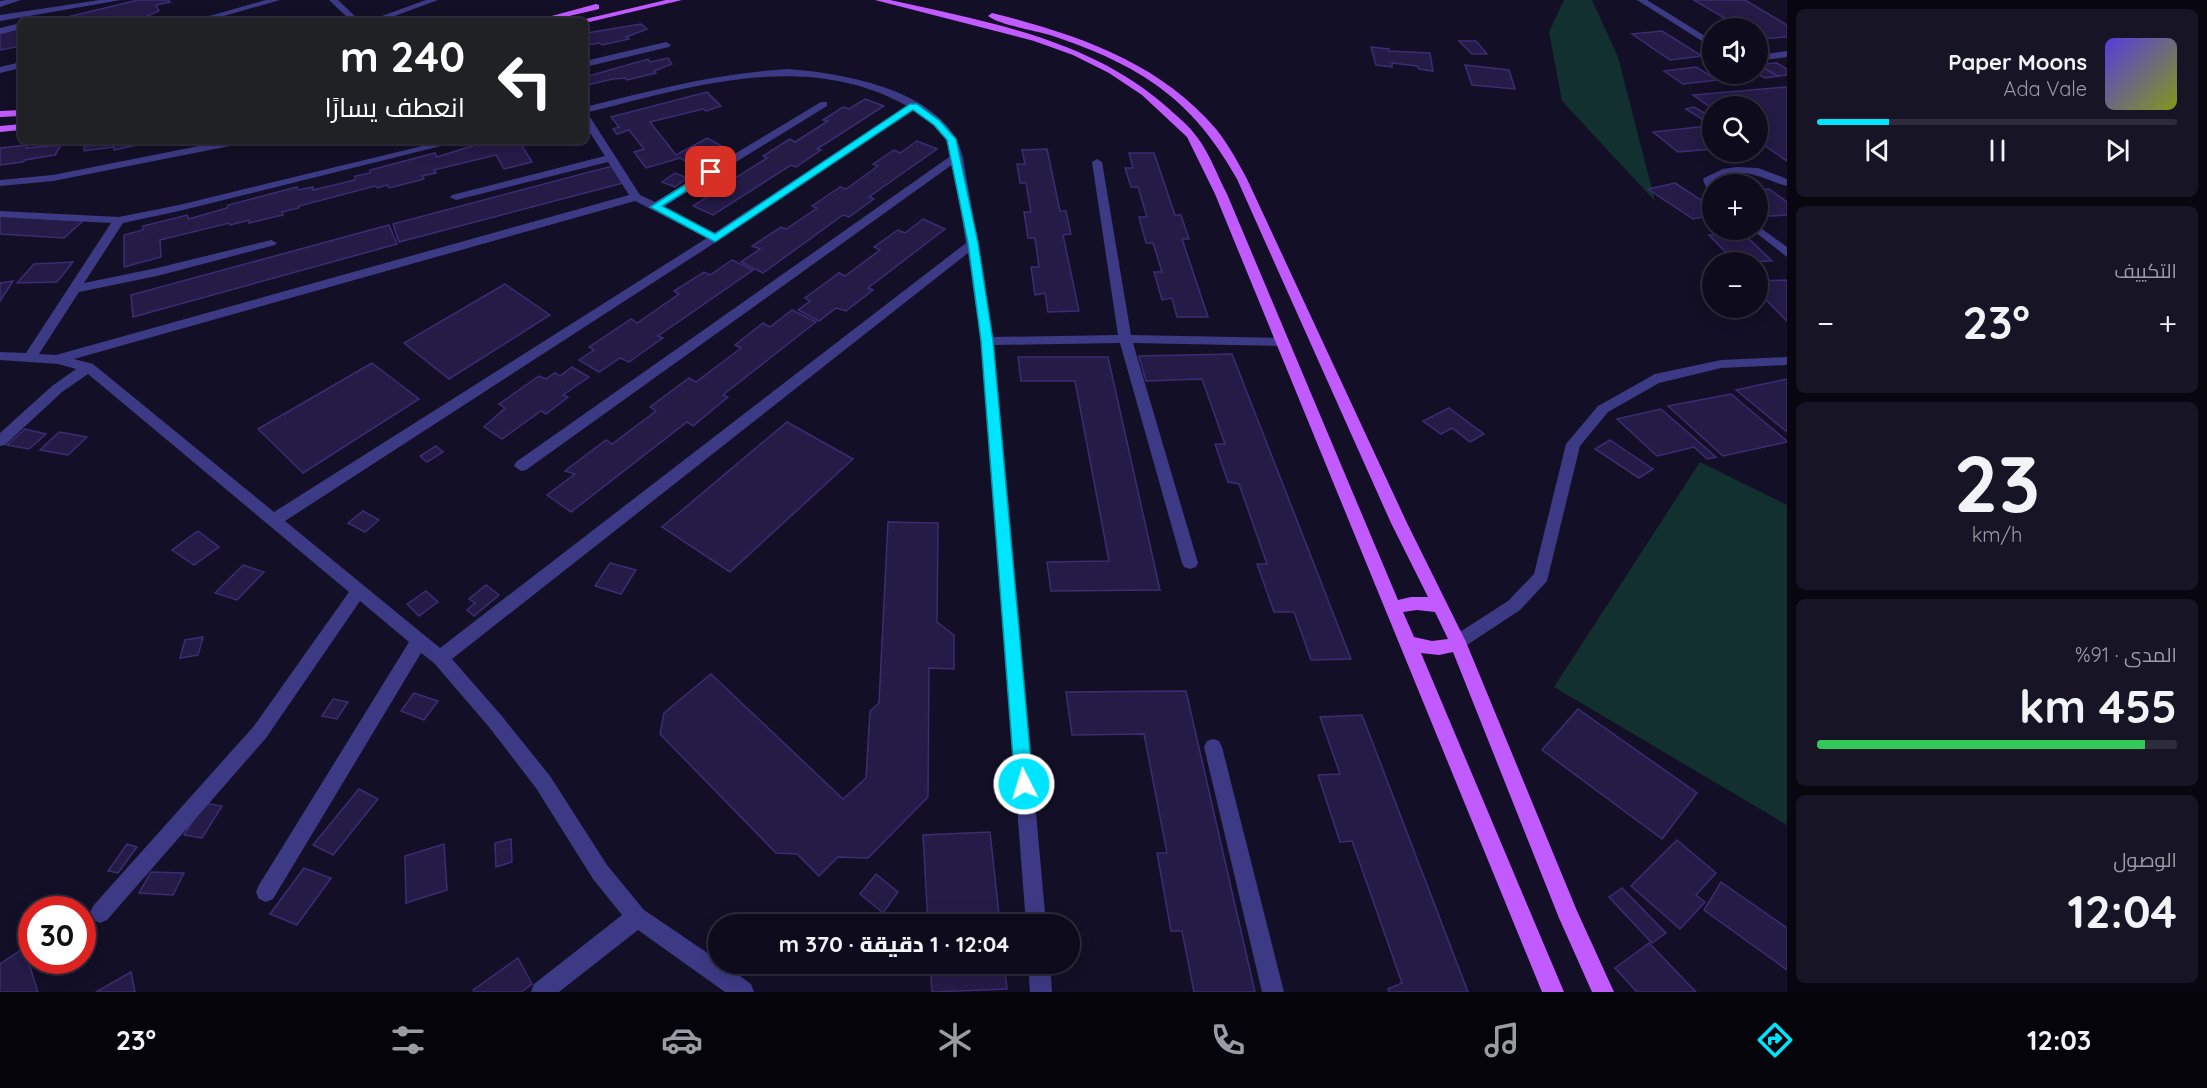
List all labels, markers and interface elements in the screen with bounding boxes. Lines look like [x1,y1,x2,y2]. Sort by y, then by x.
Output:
map controls [1702,18,1768,318]
button: sound [1702,18,1768,84]
text: 240 m [340,30,465,83]
icon: left [486,42,564,120]
text: Paper Moons [1948,48,2087,76]
text: Ada Vale [2004,76,2087,101]
text: انعطف يسارًا [325,90,465,124]
button: search [1702,96,1768,162]
icon: previous [1861,134,1894,167]
icon: pause [1981,134,2014,167]
icon: next [2101,134,2134,167]
pin [685,146,736,197]
icon: arrive [694,155,727,188]
button: + [1702,174,1768,240]
button: − [1702,252,1768,318]
text: التكييف [2114,258,2177,283]
text: 23° [1963,294,2030,350]
text: − [1817,302,1834,343]
text: + [2158,302,2177,343]
text: 23 [1954,434,2040,532]
text: km/h [1972,522,2022,547]
text: المدى · 91% [2075,642,2177,667]
text: 455 km [2019,678,2177,734]
position arrow [992,752,1056,816]
text: الوصول [2113,847,2177,872]
text: 12:04 [2068,883,2177,939]
speed limit sign: 30 [18,896,96,974]
text: 12:04 · 1 دقيقة · 370 m [779,930,1009,958]
icon: filters [387,1019,429,1061]
icon: car [661,1019,703,1061]
icon: climate [934,1019,976,1061]
icon: phone [1207,1019,1249,1061]
icon: music [1481,1019,1523,1061]
icon: directions [1754,1019,1796,1061]
text: 23° [116,1023,156,1057]
text: 12:03 [2027,1023,2091,1057]

